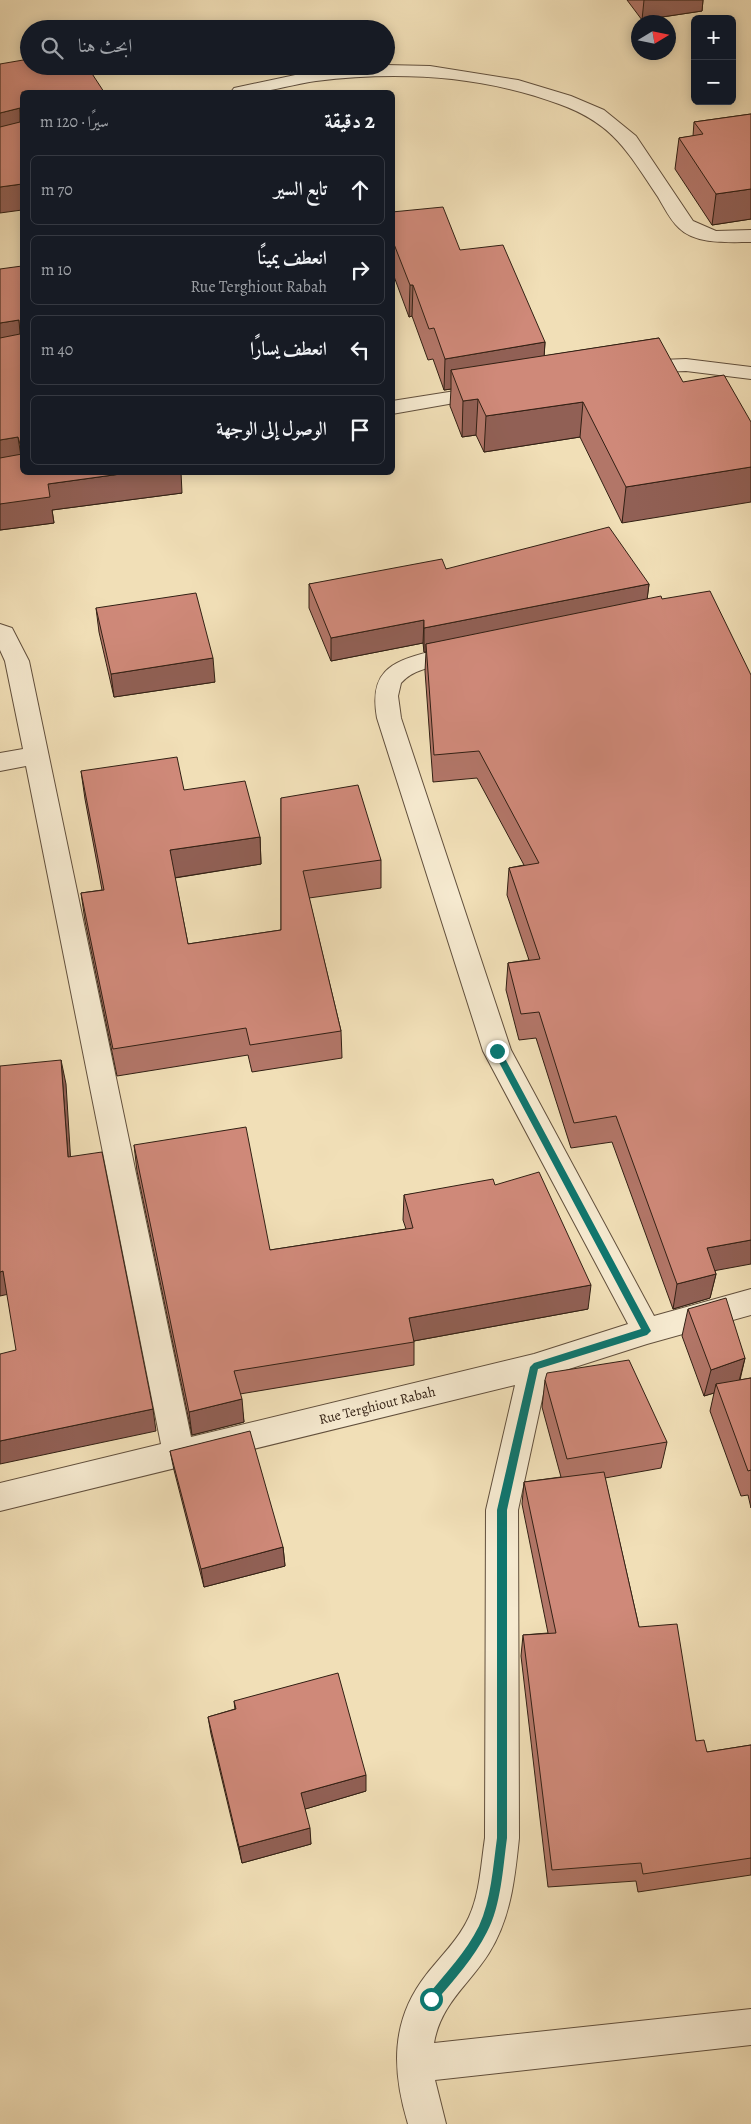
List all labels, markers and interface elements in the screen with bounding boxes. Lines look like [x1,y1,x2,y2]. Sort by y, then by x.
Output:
north arrow [631,15,676,60]
map controls [691,15,736,105]
button: + [691,15,736,60]
search box [20,20,395,75]
text: ابحث هنا [78,33,132,59]
icon: search [38,34,66,62]
button: − [691,60,736,105]
text: 2 دقيقة [325,107,375,135]
text: سيرًا · 120 m [40,111,109,133]
text: تابع السير [274,176,327,202]
icon: ahead [346,176,374,204]
text: 70 m [41,179,73,201]
text: انعطف يمينًا [257,245,327,271]
icon: right [346,256,374,284]
text: 10 m [41,259,72,281]
text: Rue Terghiout Rabah [190,276,327,298]
text: انعطف يسارًا [250,336,327,362]
icon: left [346,336,374,364]
text: 40 m [41,339,73,361]
text: الوصول إلى الوجهة [216,416,327,442]
icon: arrive [346,416,374,444]
route end [486,1040,509,1063]
street label: Rue Terghiout Rabah [317,1382,438,1429]
route start [420,1988,443,2011]

